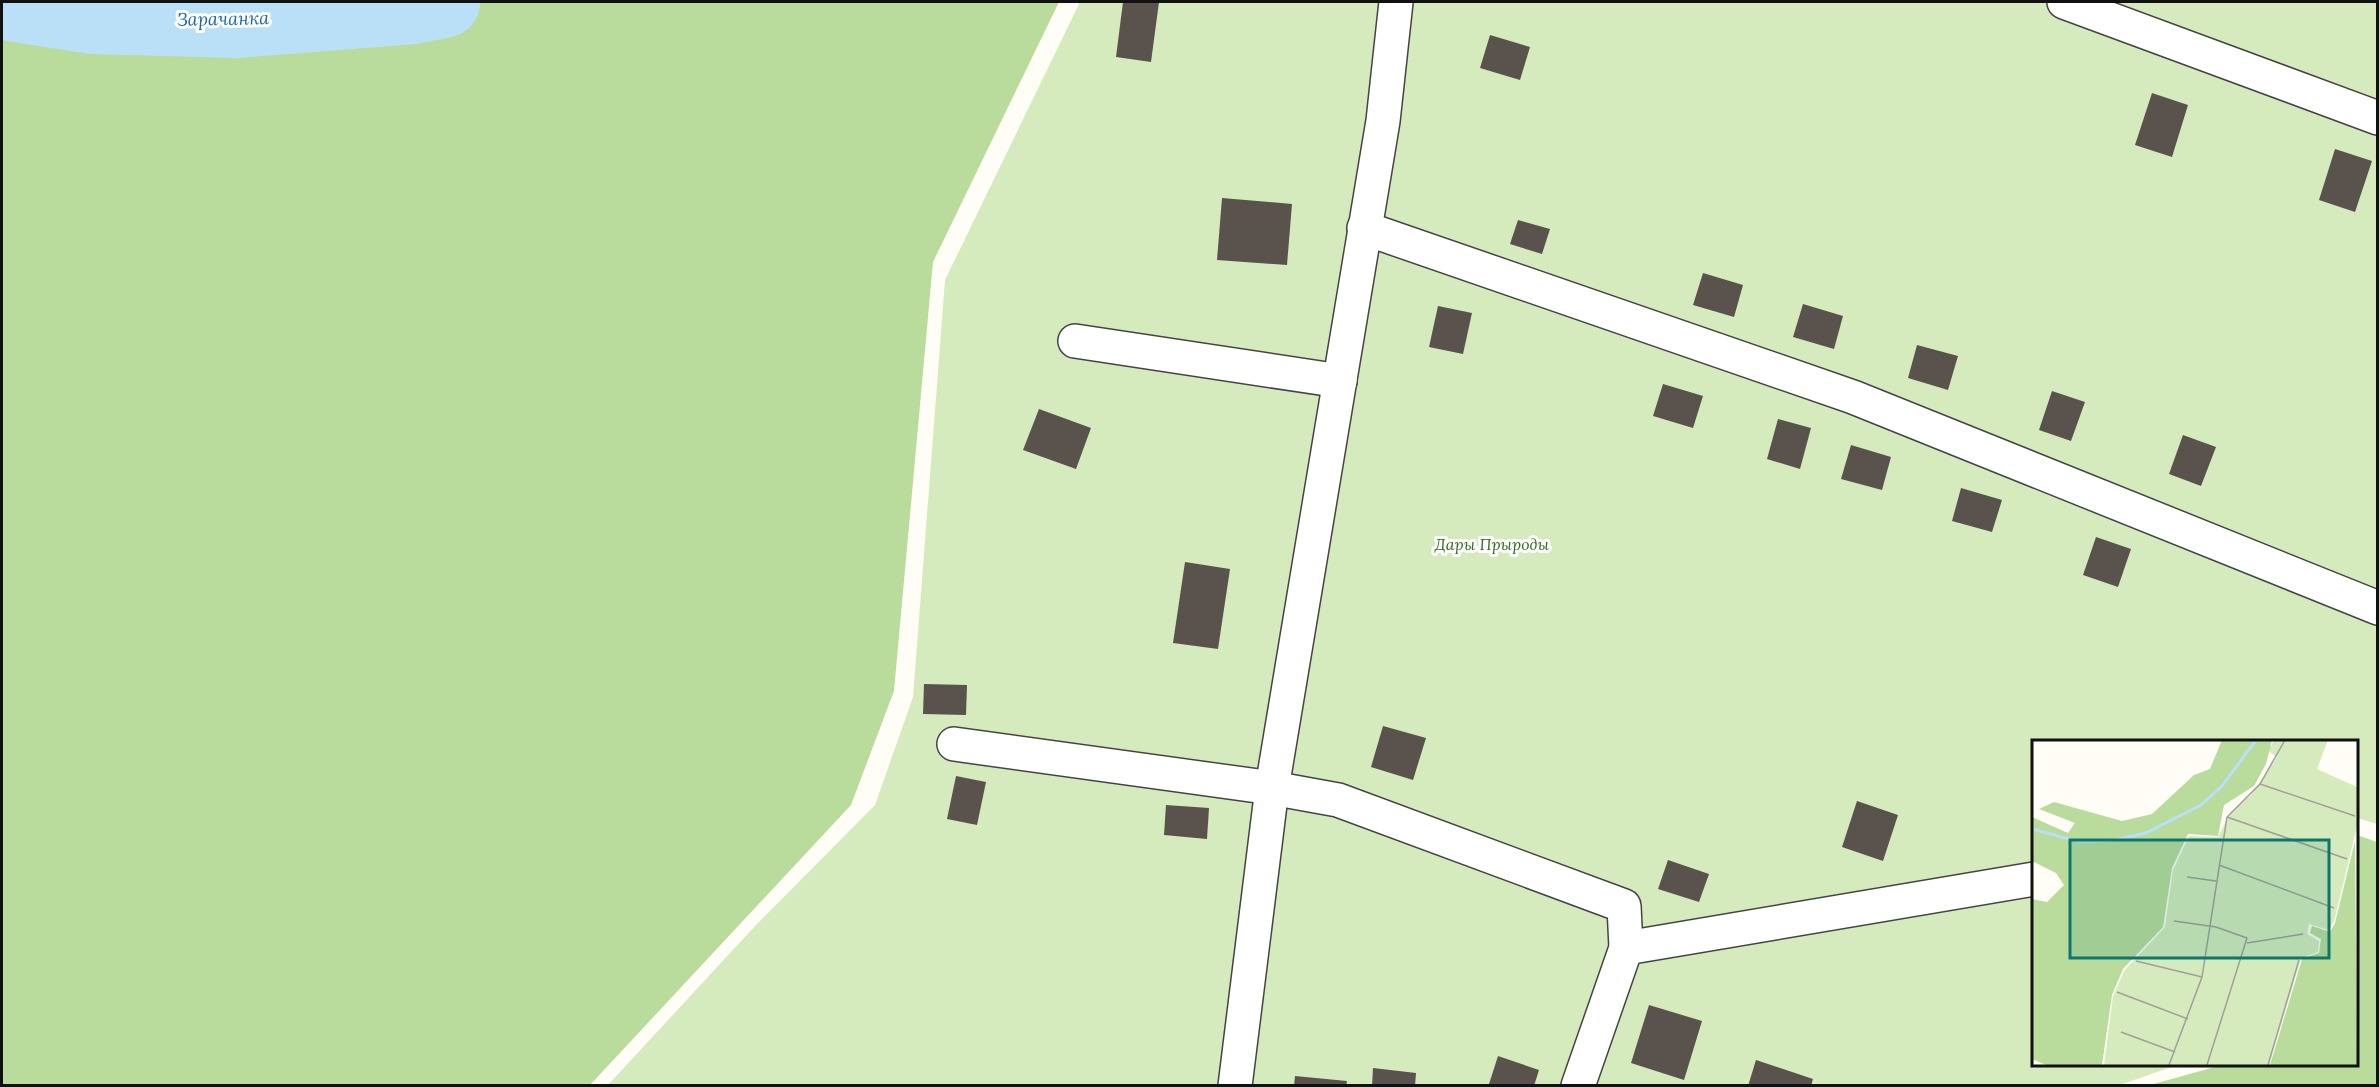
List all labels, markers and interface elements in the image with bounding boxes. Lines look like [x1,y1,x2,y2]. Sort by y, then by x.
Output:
water label: Зарачанка [177,6,269,31]
park label: Дары Прыроды [1434,534,1549,554]
inset map [2032,740,2358,1066]

